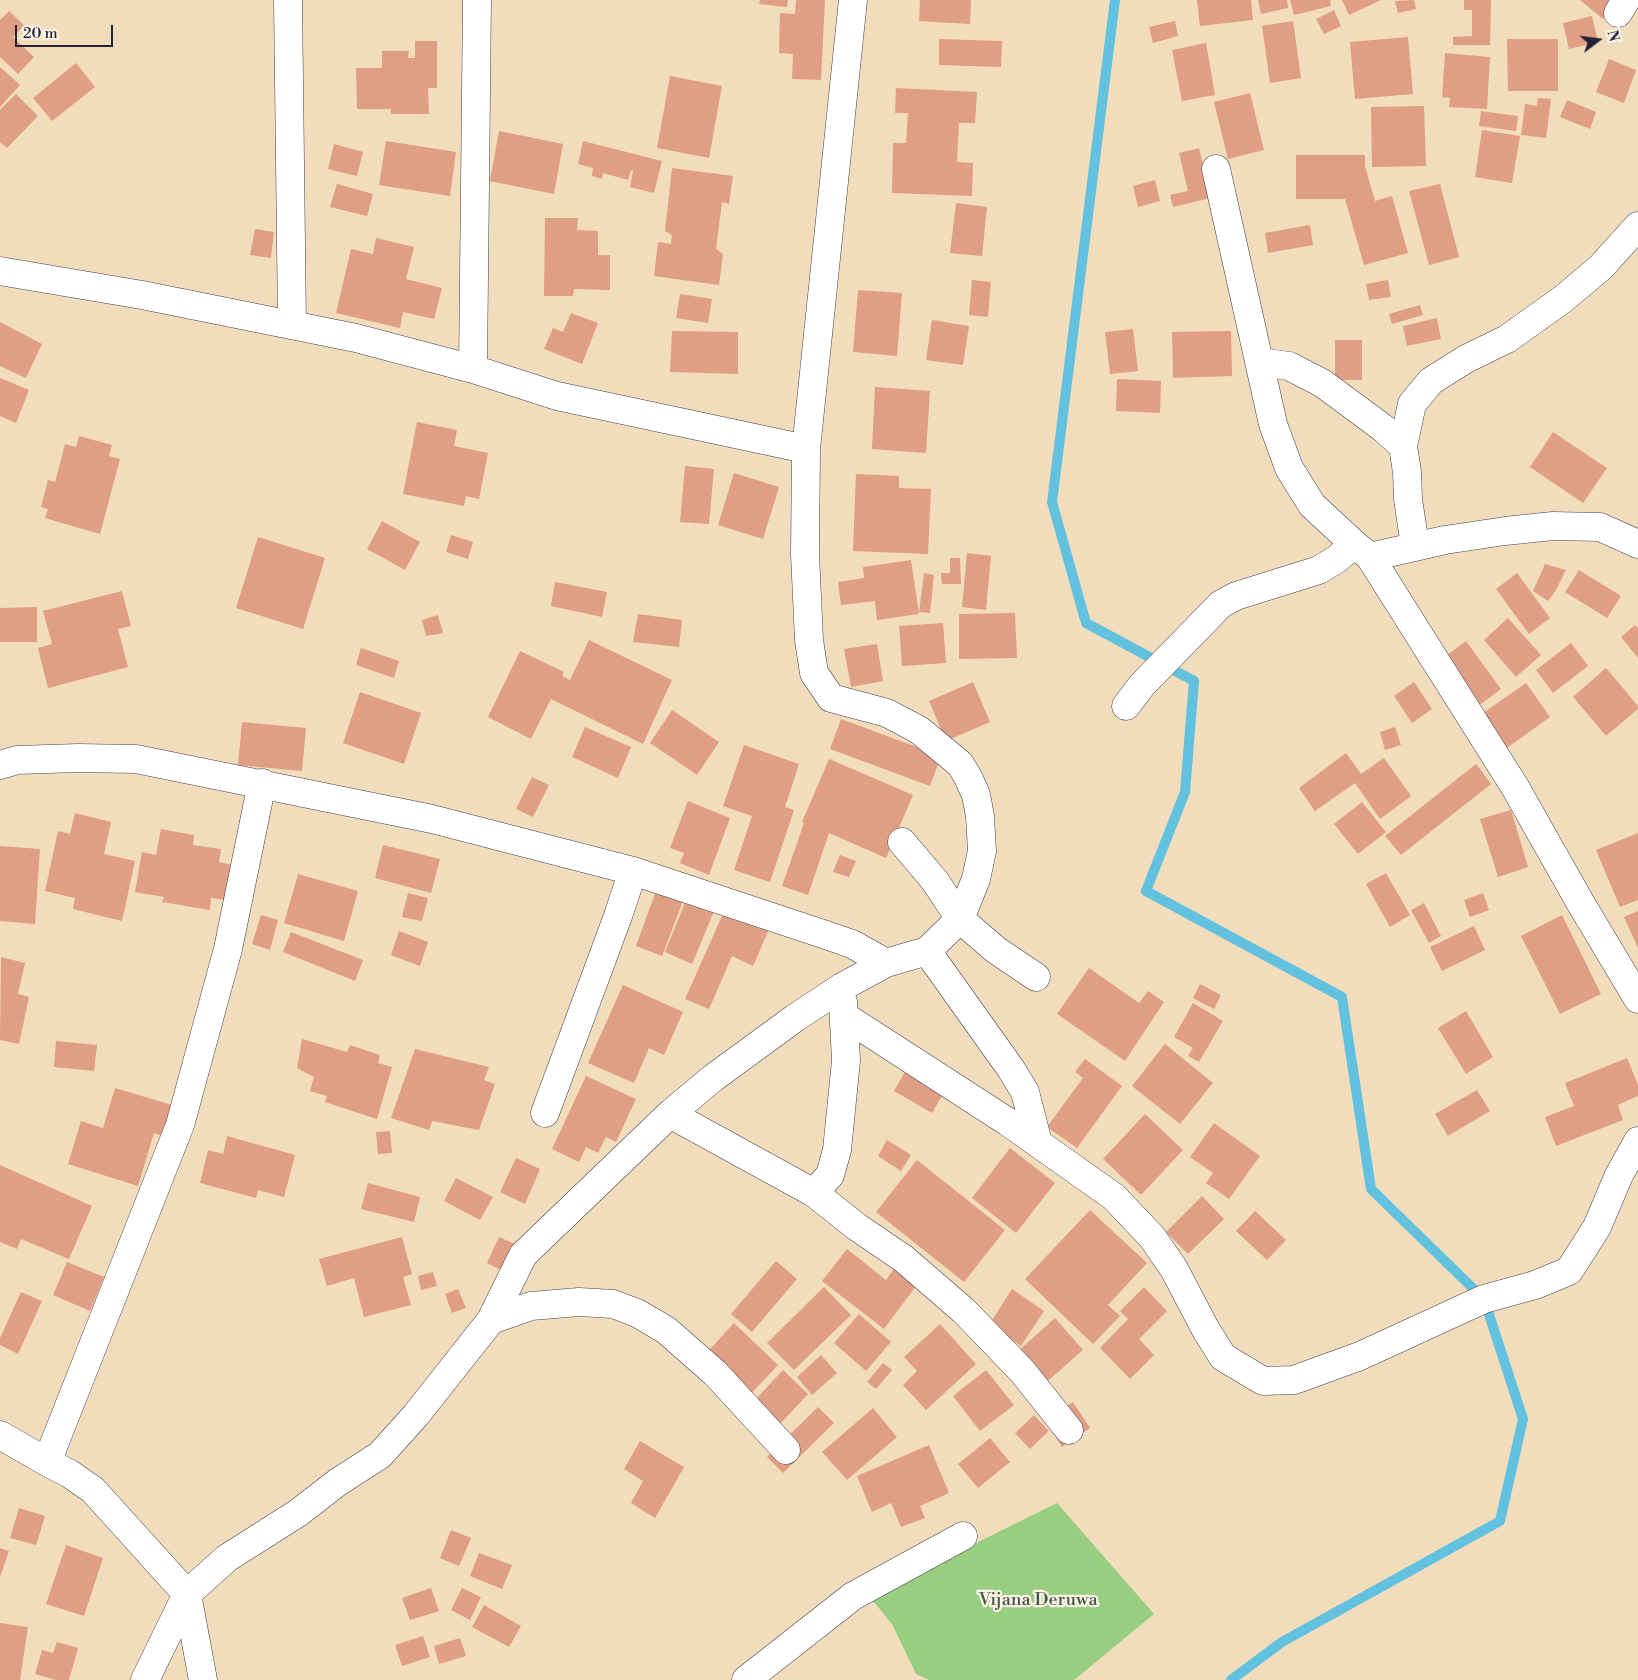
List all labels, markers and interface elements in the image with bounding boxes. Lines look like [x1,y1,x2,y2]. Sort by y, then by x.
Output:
scale bar [18,15,115,47]
north arrow [1573,15,1623,65]
text: 20 m [23,24,58,43]
text: N [1602,28,1623,44]
park label: Vijana Deruwa [978,1590,1098,1612]

